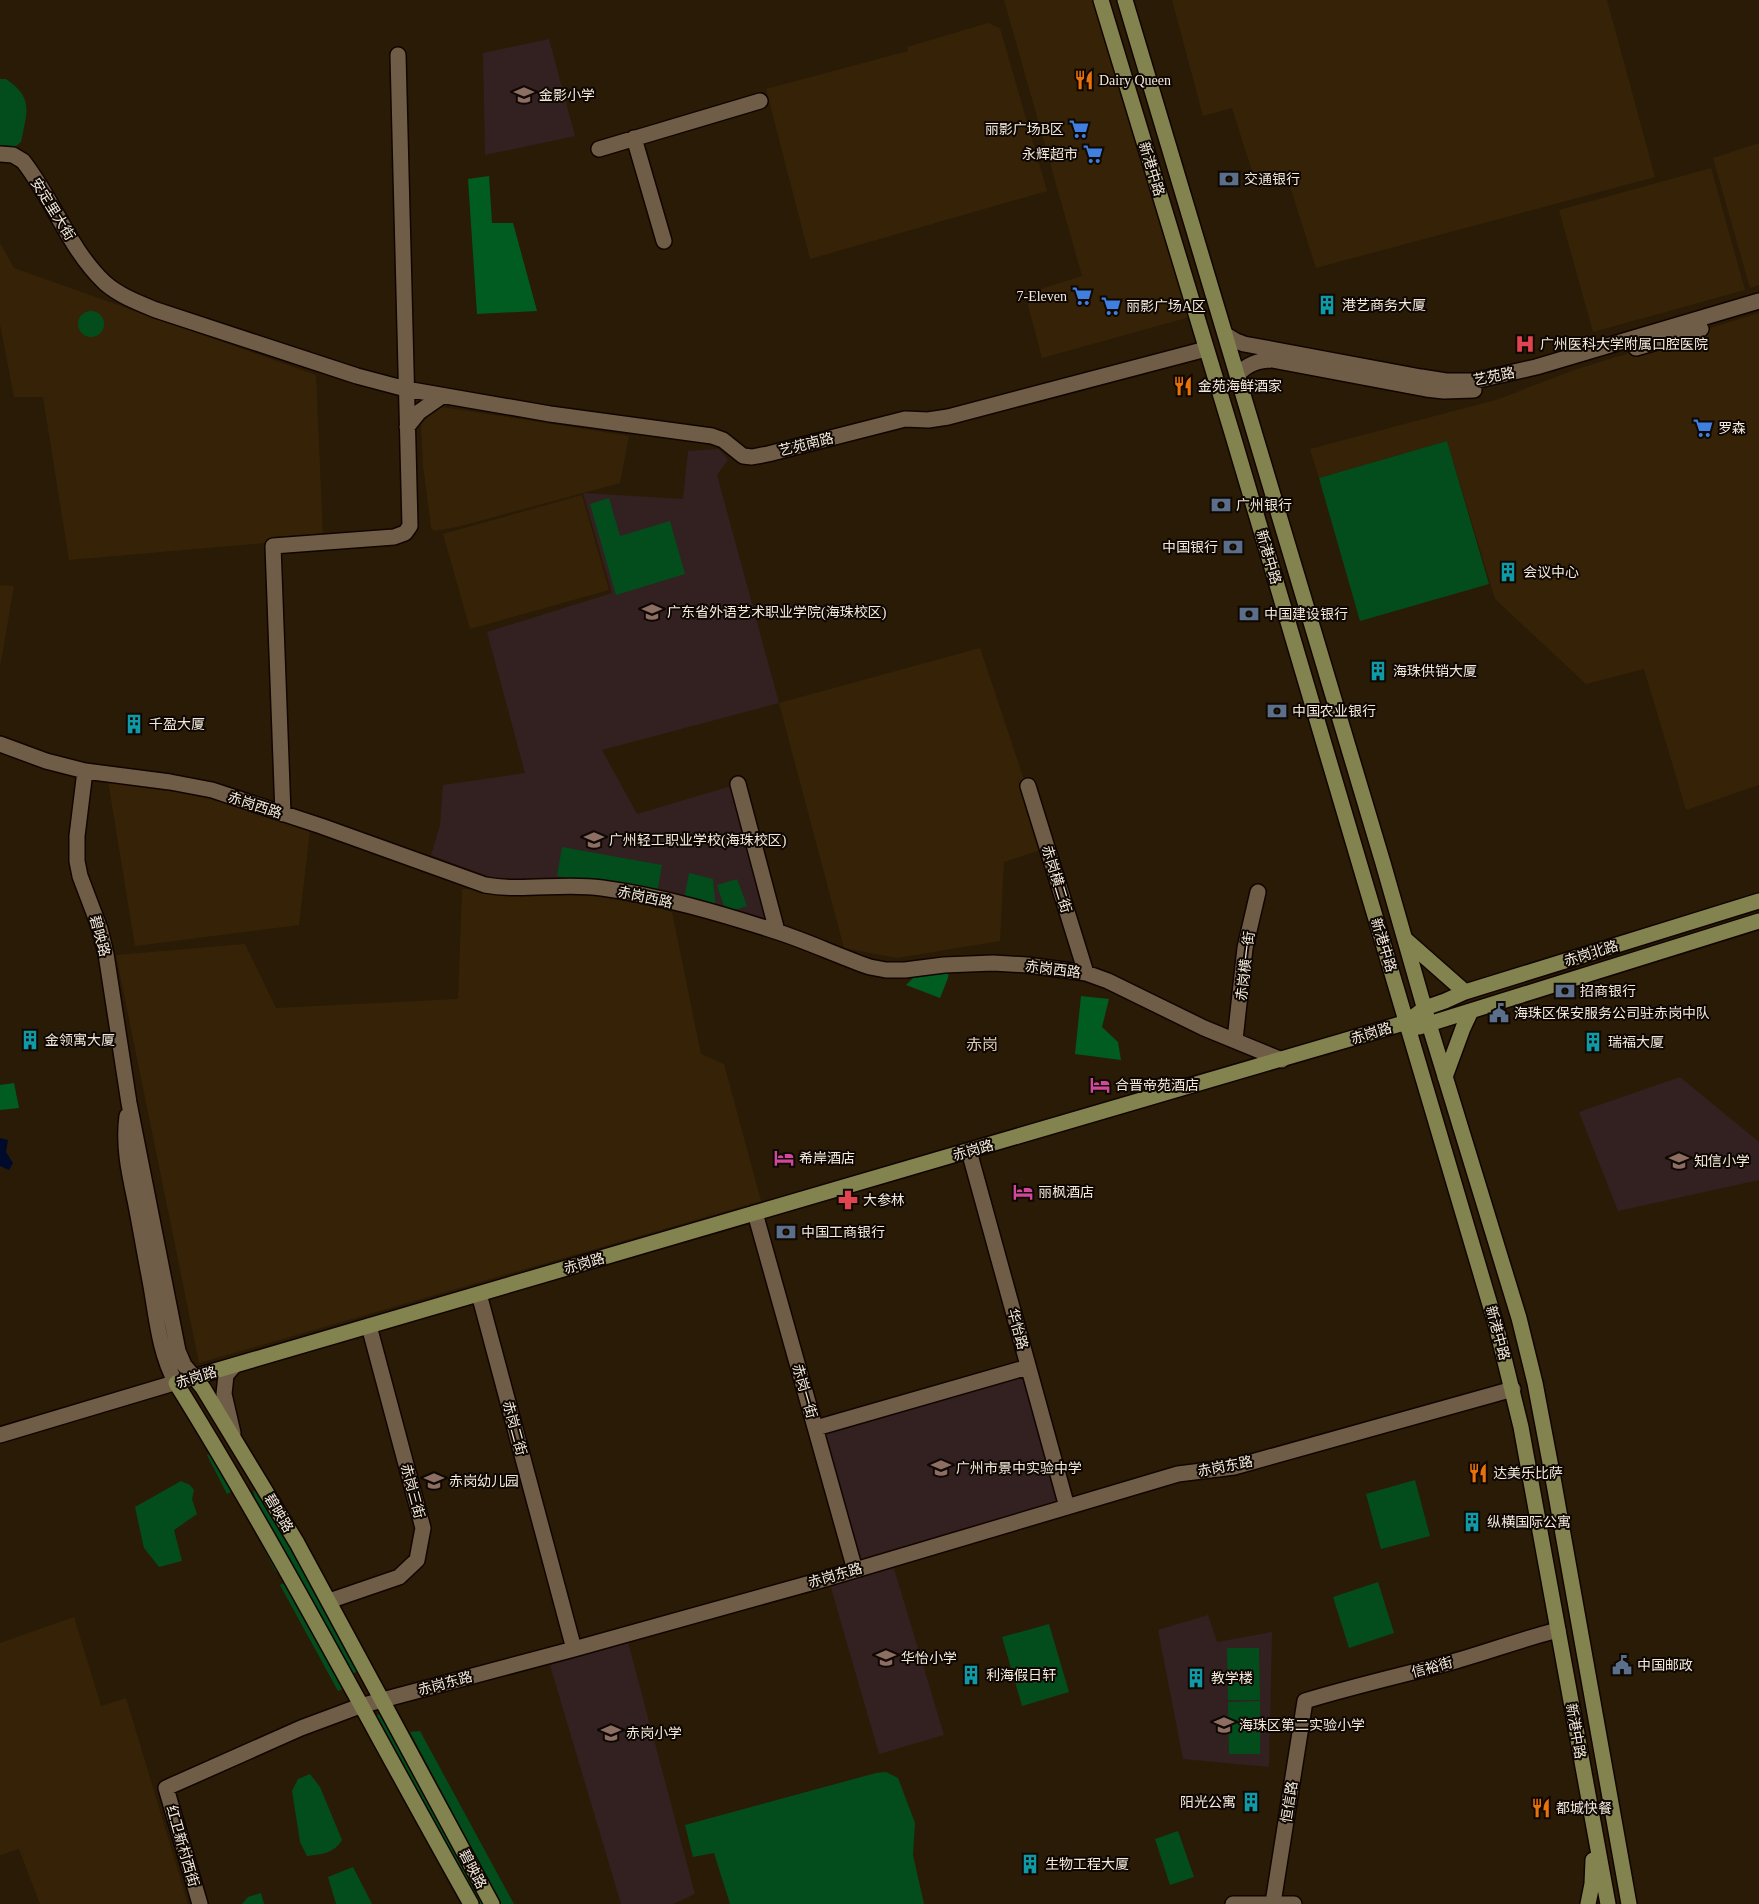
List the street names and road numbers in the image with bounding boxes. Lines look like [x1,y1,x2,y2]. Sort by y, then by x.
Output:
street label: 新港中路 [1136,140,1167,198]
street label: 安定里大街 [28,176,77,243]
street label: 艺苑路 [1472,365,1516,388]
street label: 艺苑南路 [777,430,835,459]
street label: 新港中路 [1254,528,1283,586]
street label: 赤岗西路 [226,790,284,821]
street label: 赤岗横二街 [1039,843,1074,915]
street label: 赤岗西路 [616,884,674,911]
street label: 碧映路 [87,914,112,958]
street label: 新港中路 [1368,916,1399,974]
street label: 赤岗横一街 [1234,930,1257,1002]
street label: 赤岗北路 [1562,937,1620,969]
street label: 赤岗西路 [1024,959,1082,980]
street label: 赤岗路 [1349,1020,1393,1047]
street label: 赤岗路 [951,1137,995,1163]
street label: 赤岗路 [562,1250,606,1276]
street label: 新港中路 [1483,1304,1512,1362]
street label: 华怡路 [1005,1307,1031,1351]
street label: 赤岗一街 [790,1362,819,1420]
street label: 赤岗路 [174,1364,218,1391]
street label: 赤岗二街 [500,1399,529,1457]
street label: 赤岗东路 [1196,1454,1254,1479]
street label: 赤岗三街 [398,1462,427,1520]
street label: 碧映路 [261,1491,296,1535]
street label: 赤岗东路 [806,1561,864,1590]
street label: 信裕街 [1410,1655,1454,1680]
street label: 赤岗东路 [416,1669,474,1698]
street label: 新港中路 [1563,1702,1588,1760]
street label: 恒信路 [1279,1780,1300,1824]
street label: 红卫新村西街 [164,1803,202,1889]
street label: 碧映路 [456,1847,489,1891]

